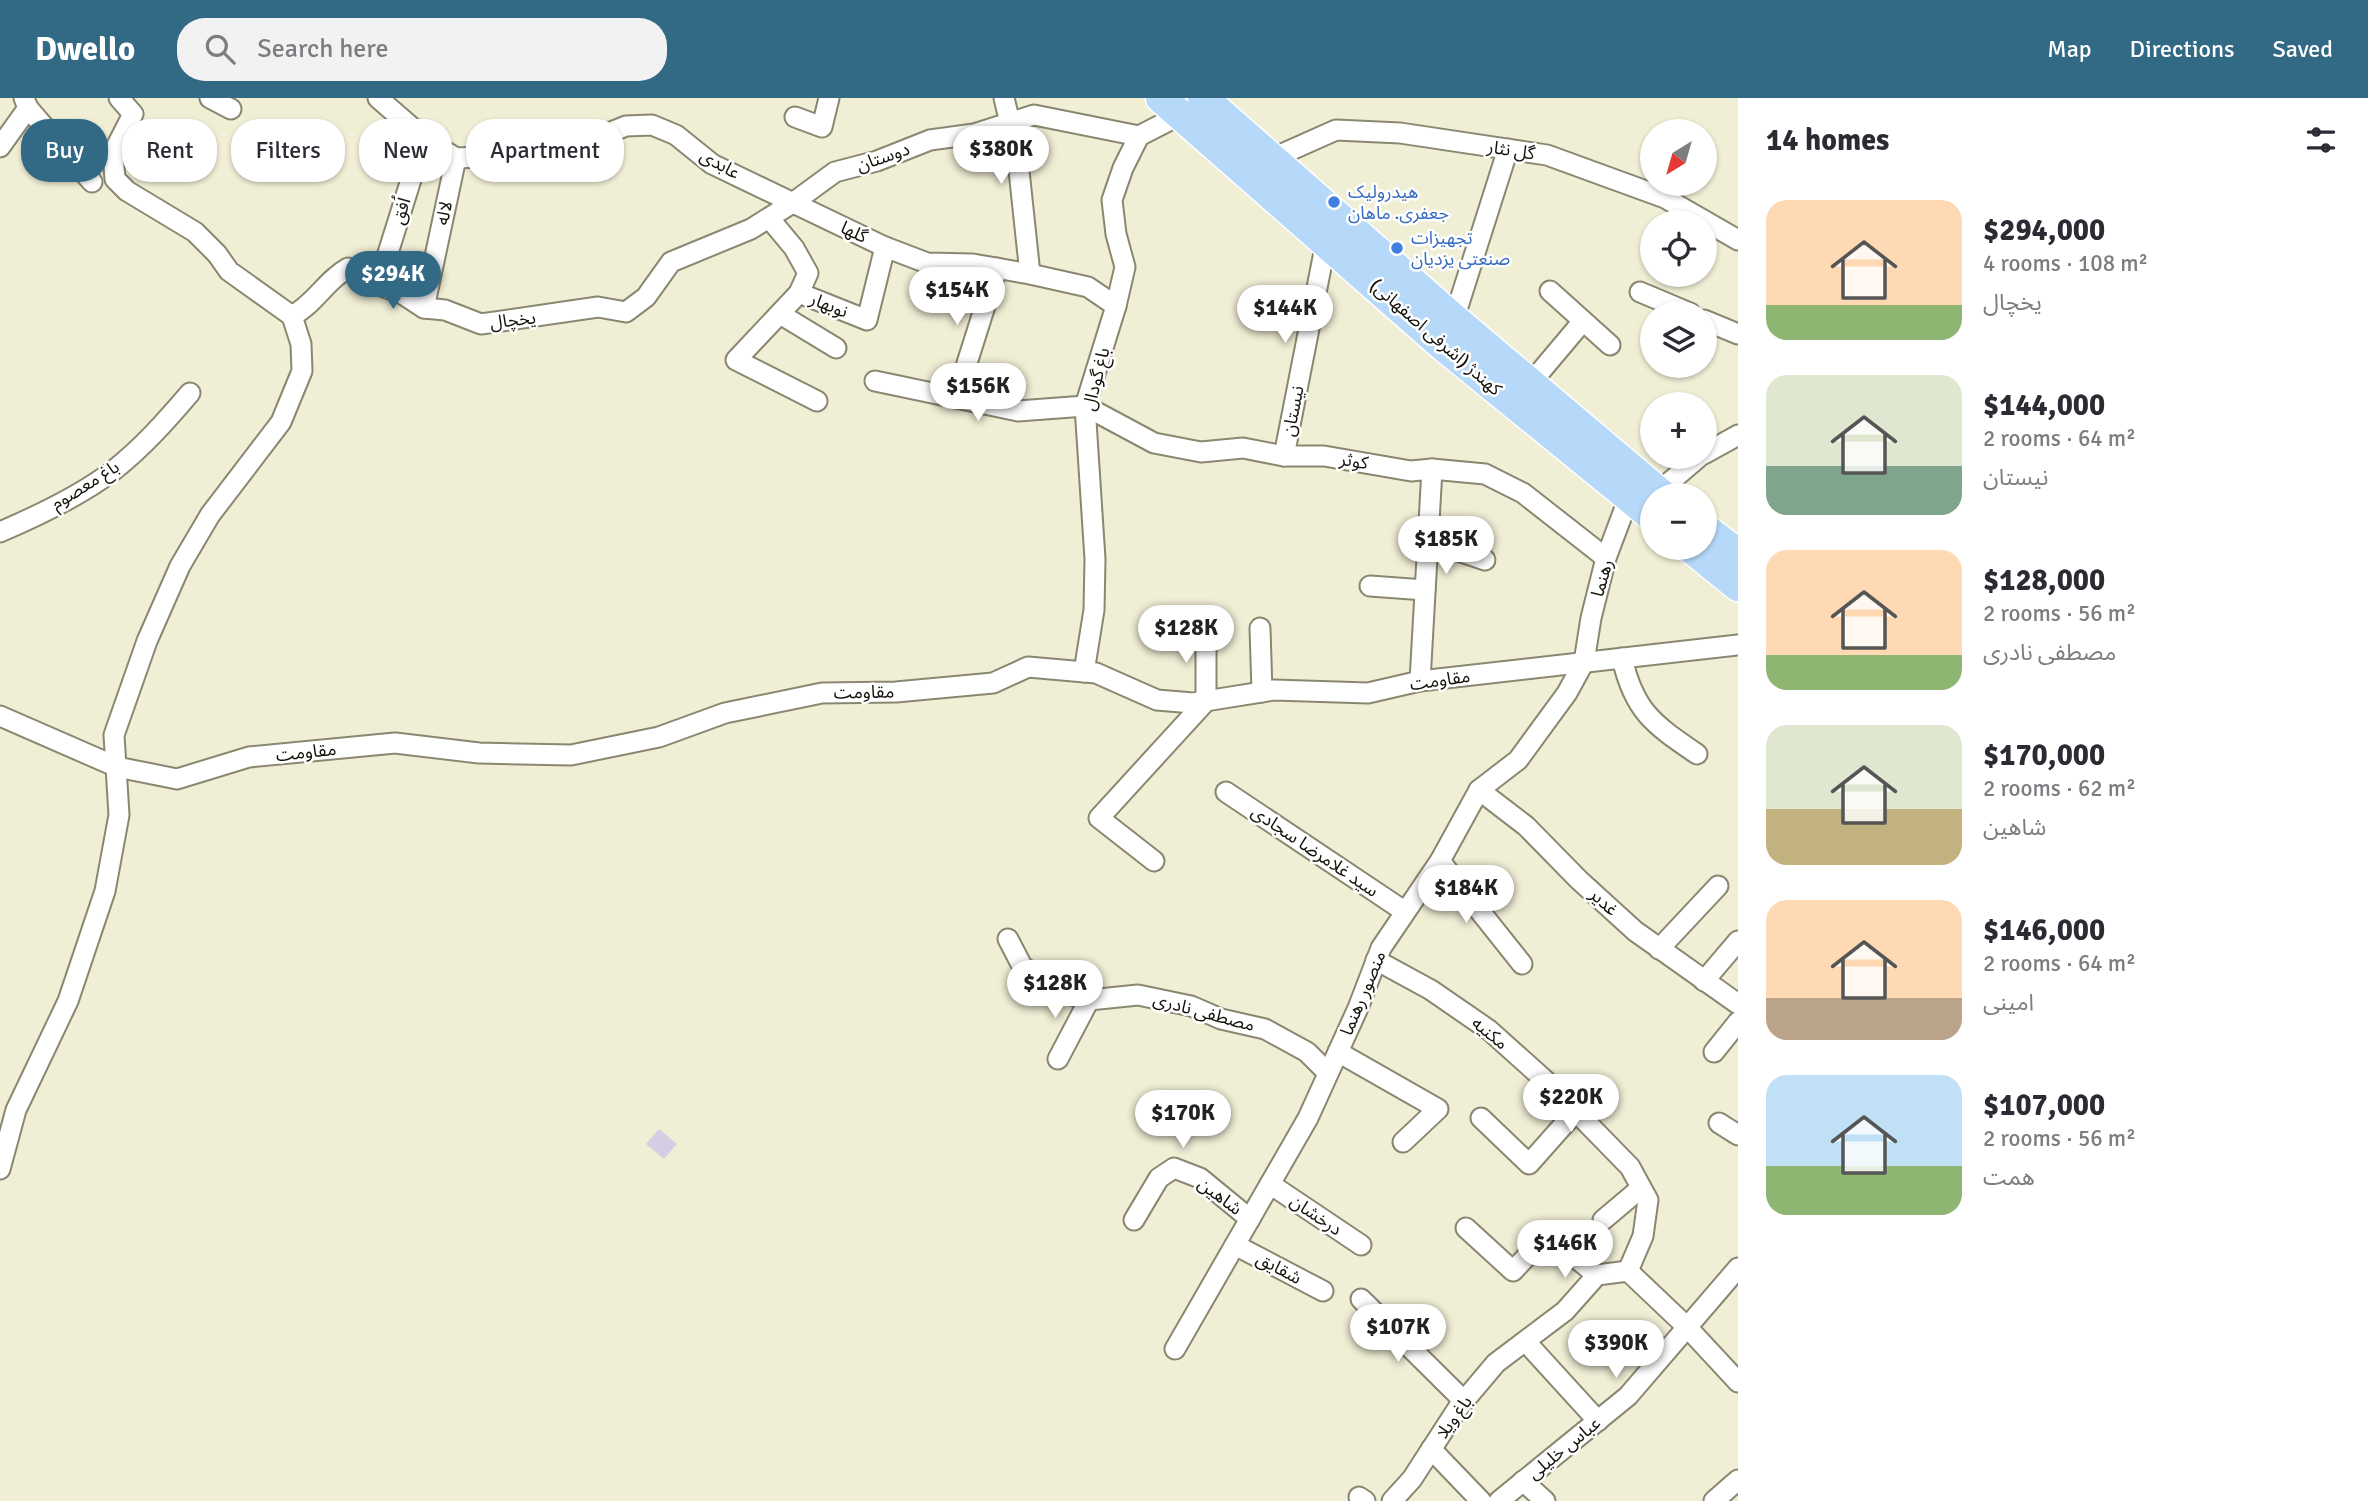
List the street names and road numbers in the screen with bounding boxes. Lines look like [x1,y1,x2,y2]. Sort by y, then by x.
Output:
street label: گل نثار [1485,135,1537,165]
street label: دوستان [853,138,913,176]
street label: عابدی [696,144,744,184]
street label: اُفق [384,194,415,227]
street label: لاله [431,199,457,227]
street label: گلها [837,216,872,248]
street label: کهندژ (اشرفی اصفهانی) [1366,274,1507,400]
street label: نوبهار [806,287,851,323]
street label: یخچال [489,306,537,334]
street label: باغ گودال [1078,345,1117,414]
street label: نیستان [1277,384,1309,438]
street label: کوثر [1337,448,1370,474]
street label: باغ معصوم [47,455,125,517]
street label: رهنما [1586,557,1618,599]
street label: مقاومت [1408,665,1472,695]
street label: مقاومت [833,680,895,704]
street label: مقاومت [275,738,337,766]
street label: سید غلامرضا سجادی [1247,800,1383,902]
street label: غدیر [1584,883,1623,921]
street label: منصور رهنما [1335,947,1391,1039]
street label: مصطفی نادری [1151,988,1257,1036]
street label: مکنیه [1467,1012,1513,1054]
street label: شاهین [1194,1172,1246,1220]
street label: درخشان [1286,1190,1346,1240]
street label: شقایق [1253,1247,1305,1289]
street label: باغ ویلا [1431,1391,1479,1444]
street label: عباس خلیلی [1523,1412,1605,1484]

